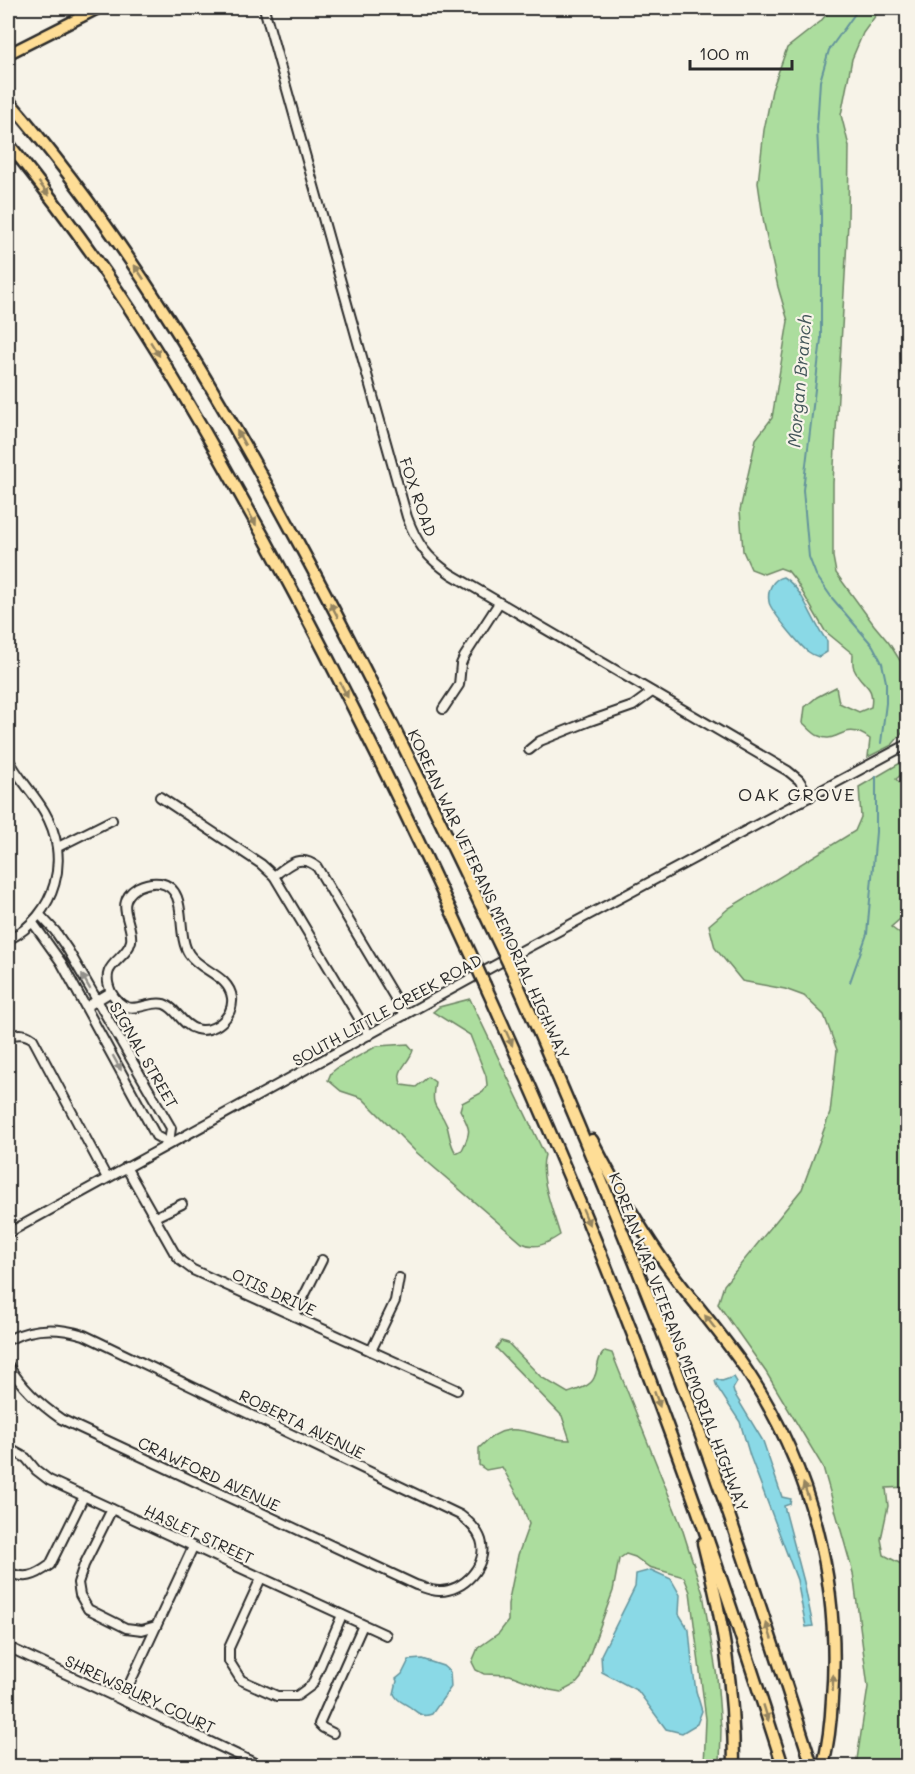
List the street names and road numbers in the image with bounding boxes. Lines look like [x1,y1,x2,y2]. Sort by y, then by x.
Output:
street label: FOX ROAD [395,454,442,539]
street label: KOREAN WAR VETERANS MEMORIAL HIGHWAY [404,725,575,1062]
street label: SOUTH LITTLE CREEK ROAD [288,949,485,1071]
street label: SIGNAL STREET [105,998,183,1112]
street label: KOREAN WAR VETERANS MEMORIAL HIGHWAY [605,1169,754,1514]
street label: OTIS DRIVE [229,1263,320,1320]
street label: ROBERTA AVENUE [236,1384,368,1463]
street label: CRAWFORD AVENUE [135,1431,284,1516]
street label: HASLET STREET [141,1499,257,1568]
street label: SHREWSBURY COURT [62,1650,219,1738]

